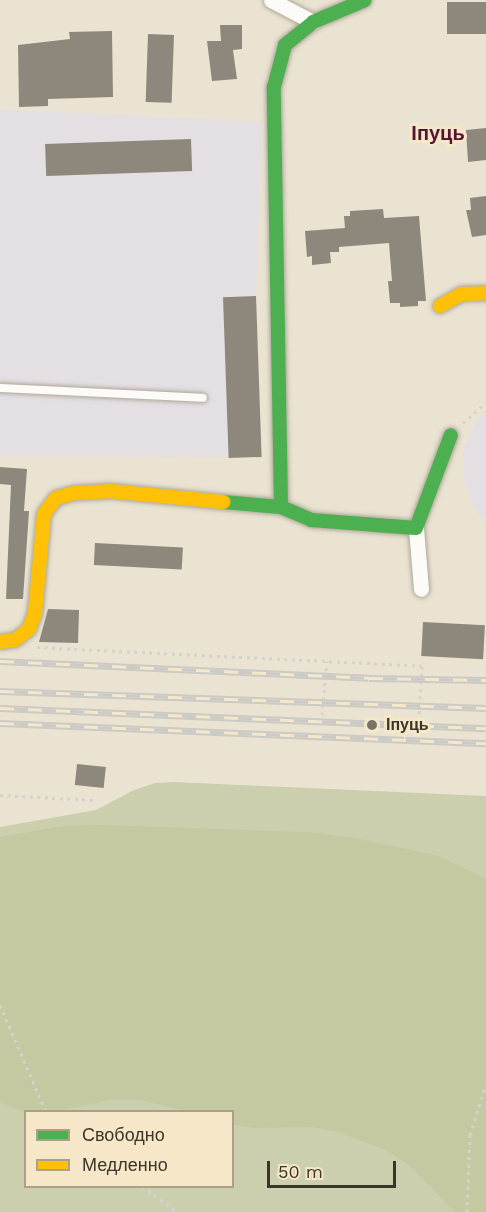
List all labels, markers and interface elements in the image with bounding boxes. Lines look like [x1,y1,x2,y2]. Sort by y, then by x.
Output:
district label: Іпуць [411,121,465,145]
place label: Іпуць [386,715,429,735]
marker: Іпуць [363,716,381,734]
legend [24,1110,234,1188]
text: Свободно [82,1124,165,1145]
scale bar [270,1149,399,1187]
text: Медленно [82,1154,168,1175]
text: 50 m [278,1161,323,1182]

